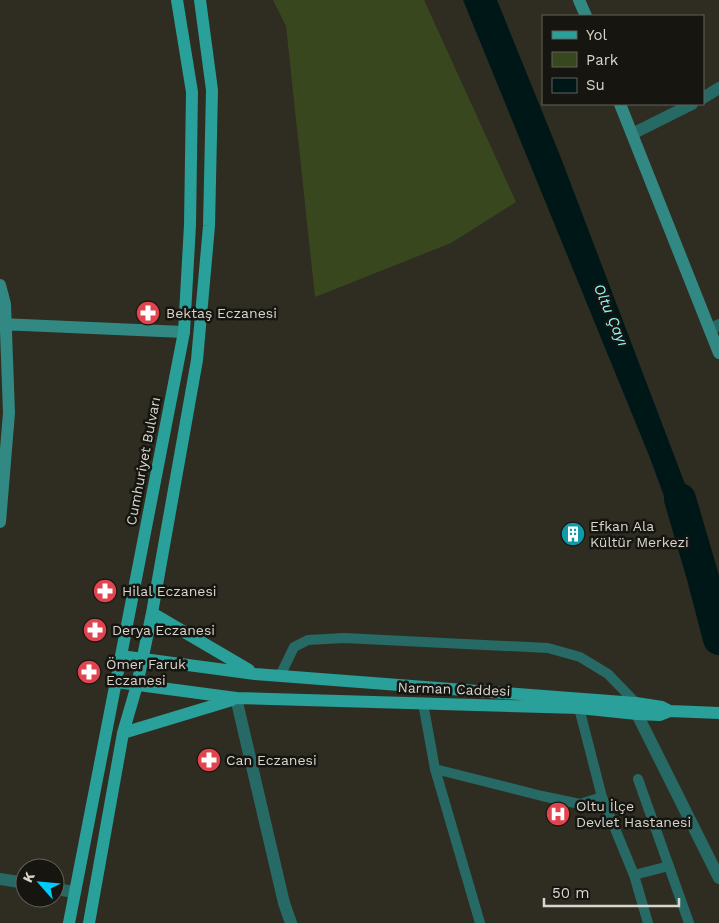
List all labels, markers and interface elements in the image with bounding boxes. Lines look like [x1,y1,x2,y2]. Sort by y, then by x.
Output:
legend [542,15,704,105]
text: Yol [586,26,608,44]
text: Park [586,51,619,69]
text: Su [586,76,605,94]
water label: Oltu Çayı [590,281,632,349]
pharmacy icon: Bektaş Eczanesi [135,300,161,326]
place label: Bektaş Eczanesi [166,305,277,321]
street label: Cumhuriyet Bulvarı [123,396,163,526]
place label: Efkan Ala Kültür Merkezi [590,518,689,550]
building icon: Efkan Ala Kültür Merkezi [560,521,586,547]
pharmacy icon: Hilal Eczanesi [92,578,118,604]
place label: Hilal Eczanesi [122,583,217,599]
pharmacy icon: Derya Eczanesi [82,617,108,643]
place label: Derya Eczanesi [112,622,215,638]
place label: Ömer Faruk Eczanesi [106,656,186,688]
pharmacy icon: Ömer Faruk Eczanesi [76,659,102,685]
street label: Narman Caddesi [397,679,511,699]
pharmacy icon: Can Eczanesi [196,747,222,773]
place label: Can Eczanesi [226,752,317,768]
place label: Oltu İlçe Devlet Hastanesi [576,798,691,830]
hospital icon: Oltu İlçe Devlet Hastanesi [545,801,571,827]
north arrow [15,858,65,908]
text: K [19,869,38,885]
scale bar [544,876,679,908]
text: 50 m [552,884,589,902]

